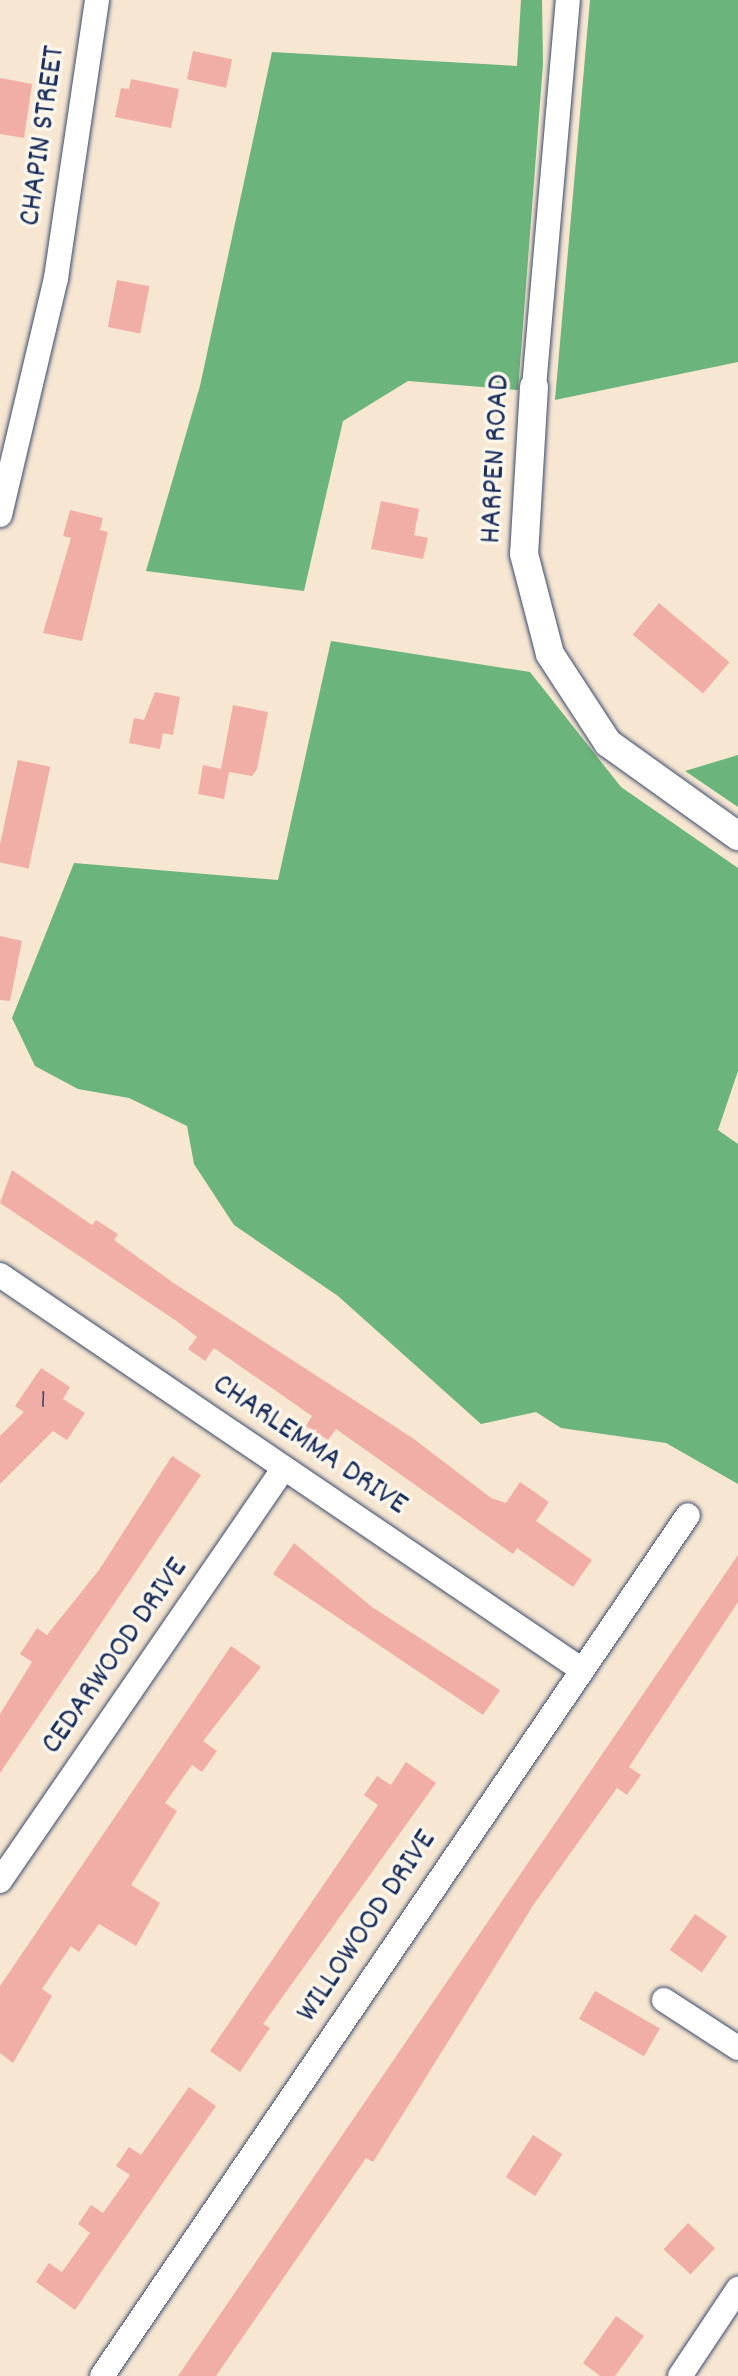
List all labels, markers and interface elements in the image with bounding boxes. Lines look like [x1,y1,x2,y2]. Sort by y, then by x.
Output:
street label: CHAPIN STREET [12,43,76,229]
street label: HARPEN ROAD [473,373,521,545]
street label: CHARLEMMA DRIVE [204,1367,414,1525]
house number: 1 [40,1385,46,1419]
street label: CEDARWOOD DRIVE [34,1551,198,1763]
street label: WILLOWOOD DRIVE [290,1824,446,2030]

